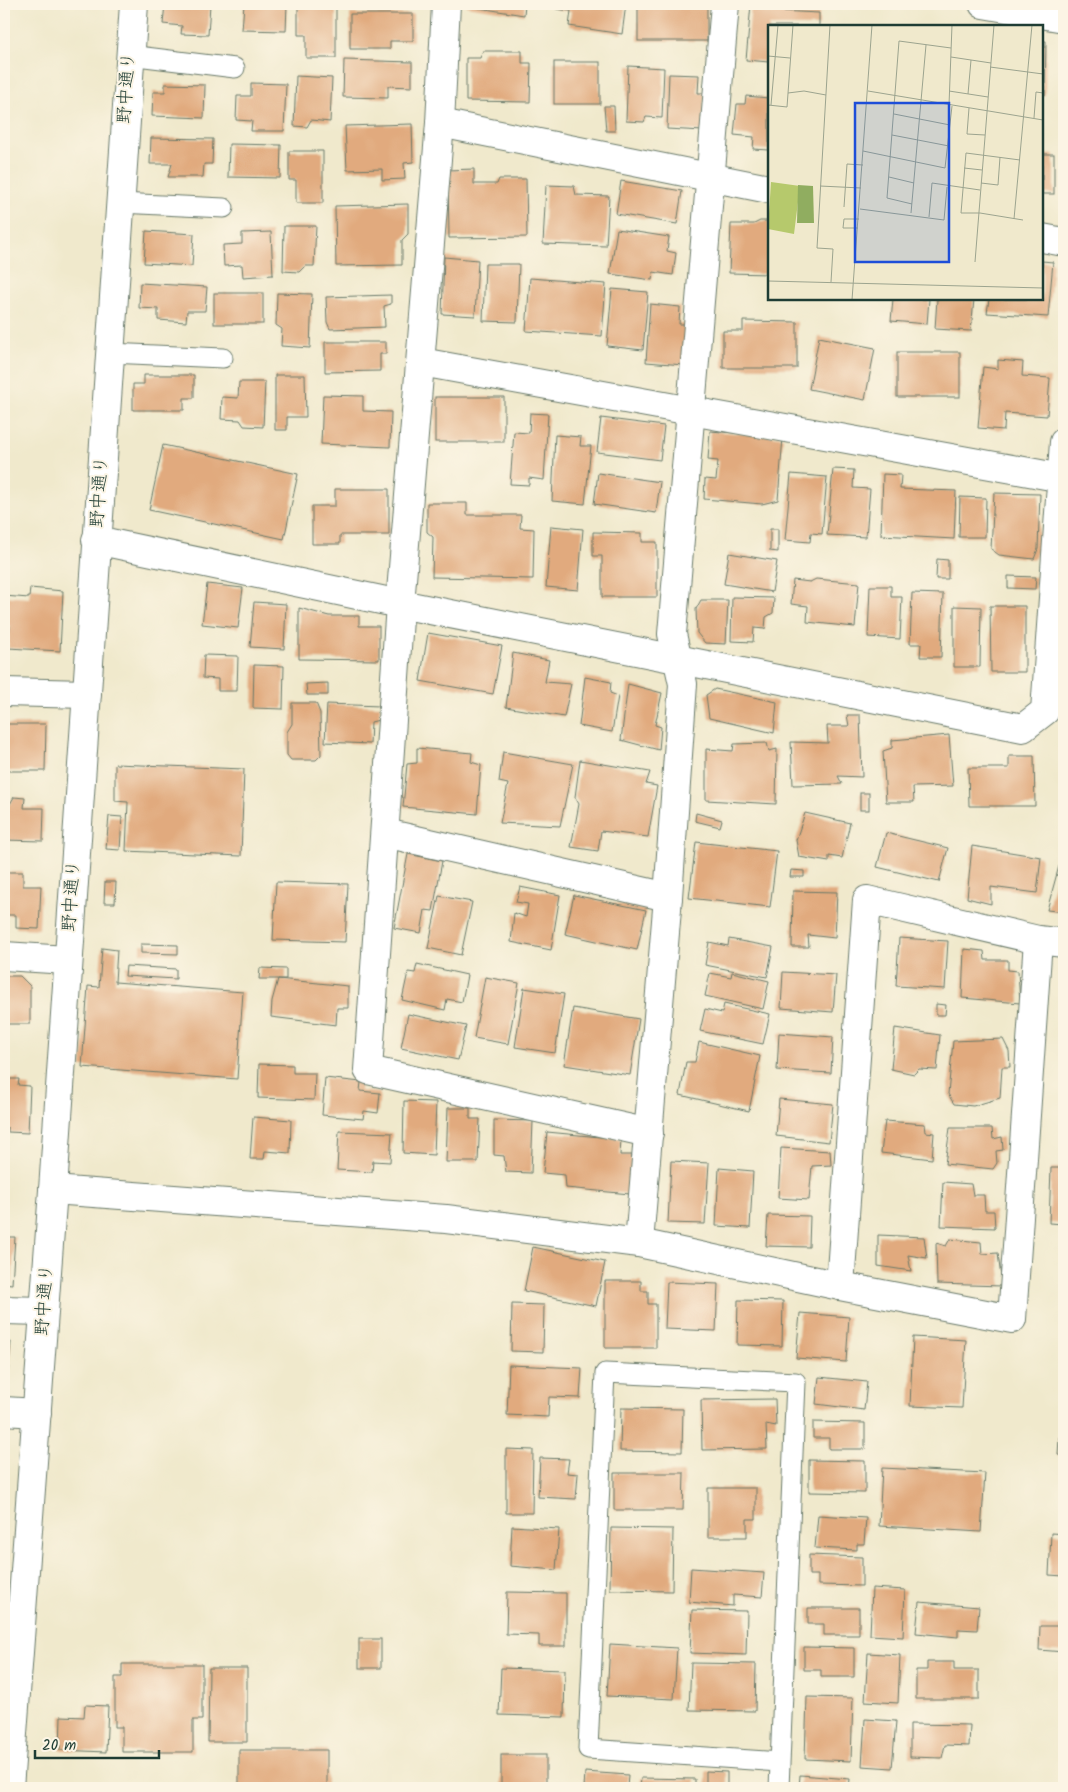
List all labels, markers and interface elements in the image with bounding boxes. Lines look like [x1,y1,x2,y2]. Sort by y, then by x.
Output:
inset map [768,25,1043,300]
street label: 野中通り [110,51,144,125]
street label: 野中通り [83,455,117,529]
street label: 野中通り [55,859,89,933]
street label: 野中通り [28,1263,62,1337]
scale bar [35,1727,159,1759]
text: 20 m [42,1734,76,1758]

